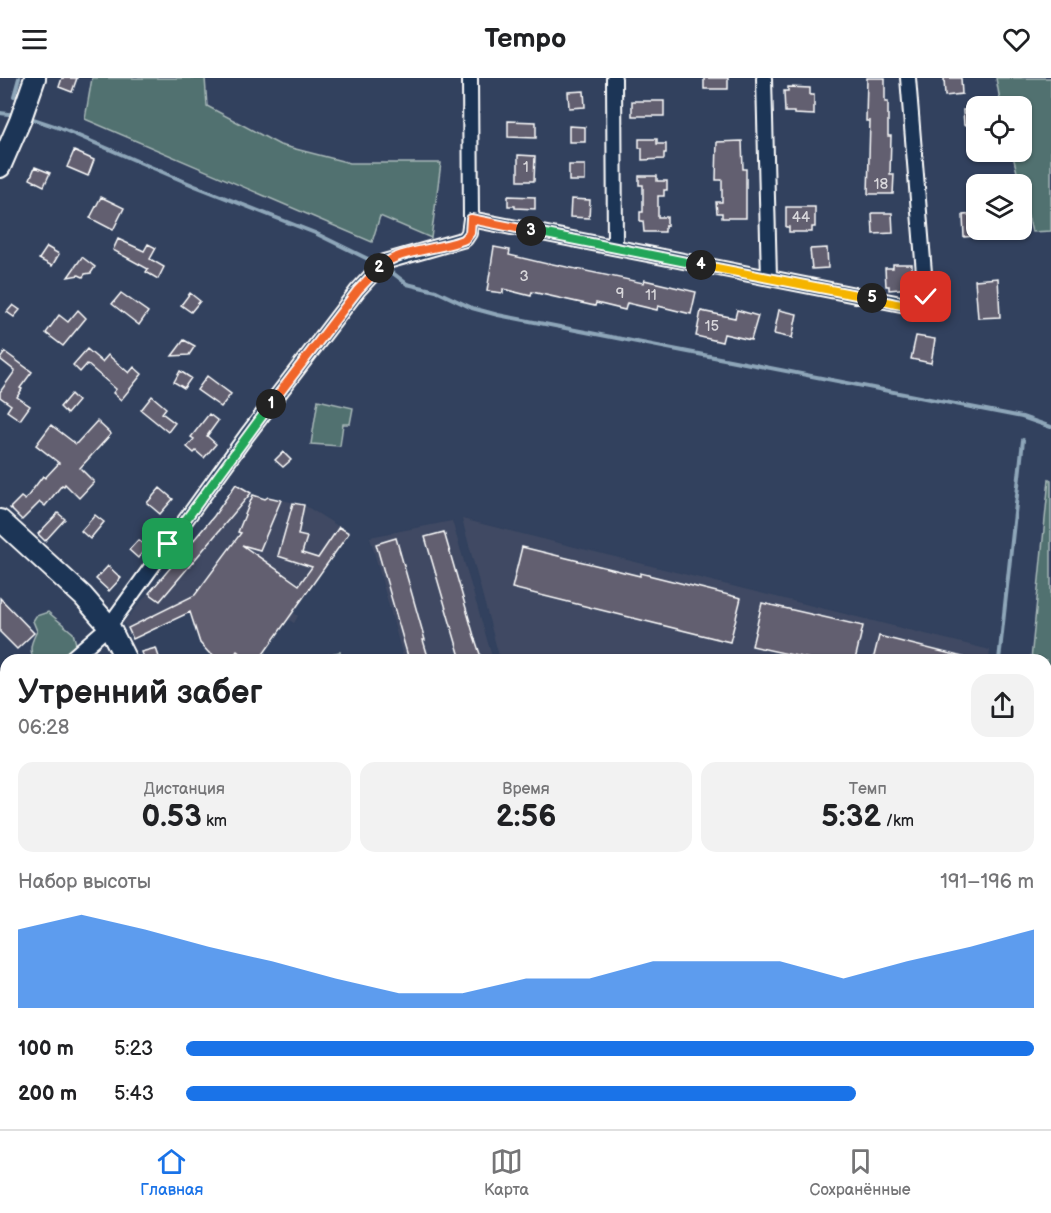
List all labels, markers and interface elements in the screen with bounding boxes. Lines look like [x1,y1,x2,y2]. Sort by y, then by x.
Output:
icon: menu [18,23,51,56]
text: Tempo [485,23,566,55]
icon: heart [1000,23,1033,56]
map controls [966,96,1032,240]
button: locate [966,96,1032,162]
house number: 1 [523,158,529,177]
button: layers [966,174,1032,240]
house number: 18 [874,175,889,194]
house number: 44 [792,208,810,227]
pin: 3 [516,216,546,246]
text: 3 [526,221,536,240]
pin: 4 [686,250,716,280]
pin: 2 [364,253,394,283]
text: 4 [696,255,706,274]
text: 2 [374,258,384,277]
house number: 3 [519,267,529,286]
pin [900,271,951,322]
icon: check [909,280,942,313]
pin: 5 [857,283,887,313]
house number: 9 [616,284,624,303]
house number: 11 [645,286,657,305]
text: 5 [867,288,877,307]
house number: 15 [705,317,719,336]
pin: 1 [256,389,286,419]
text: 1 [268,394,274,413]
pin [142,518,193,569]
icon: arrive [151,527,184,560]
text: Утренний забег [18,673,263,713]
button: share [971,674,1034,737]
text: 06:28 [18,716,69,740]
text: Дистанция [144,780,225,799]
text: Время [502,780,550,799]
text: Темп [849,780,887,799]
text: 0.53 [142,799,202,835]
text: 2:56 [496,799,556,835]
text: 5:32 [821,799,881,835]
text: km [202,812,227,831]
text: /km [881,812,914,831]
text: Набор высоты [18,870,151,894]
text: 191–196 m [940,870,1034,894]
text: 100 m [18,1037,74,1061]
text: 5:23 [114,1037,153,1061]
text: 200 m [18,1082,77,1106]
text: 5:43 [114,1082,154,1106]
tab: Главная [140,1145,203,1200]
tab: Карта [484,1145,529,1200]
tab: Сохранённые [810,1145,911,1200]

